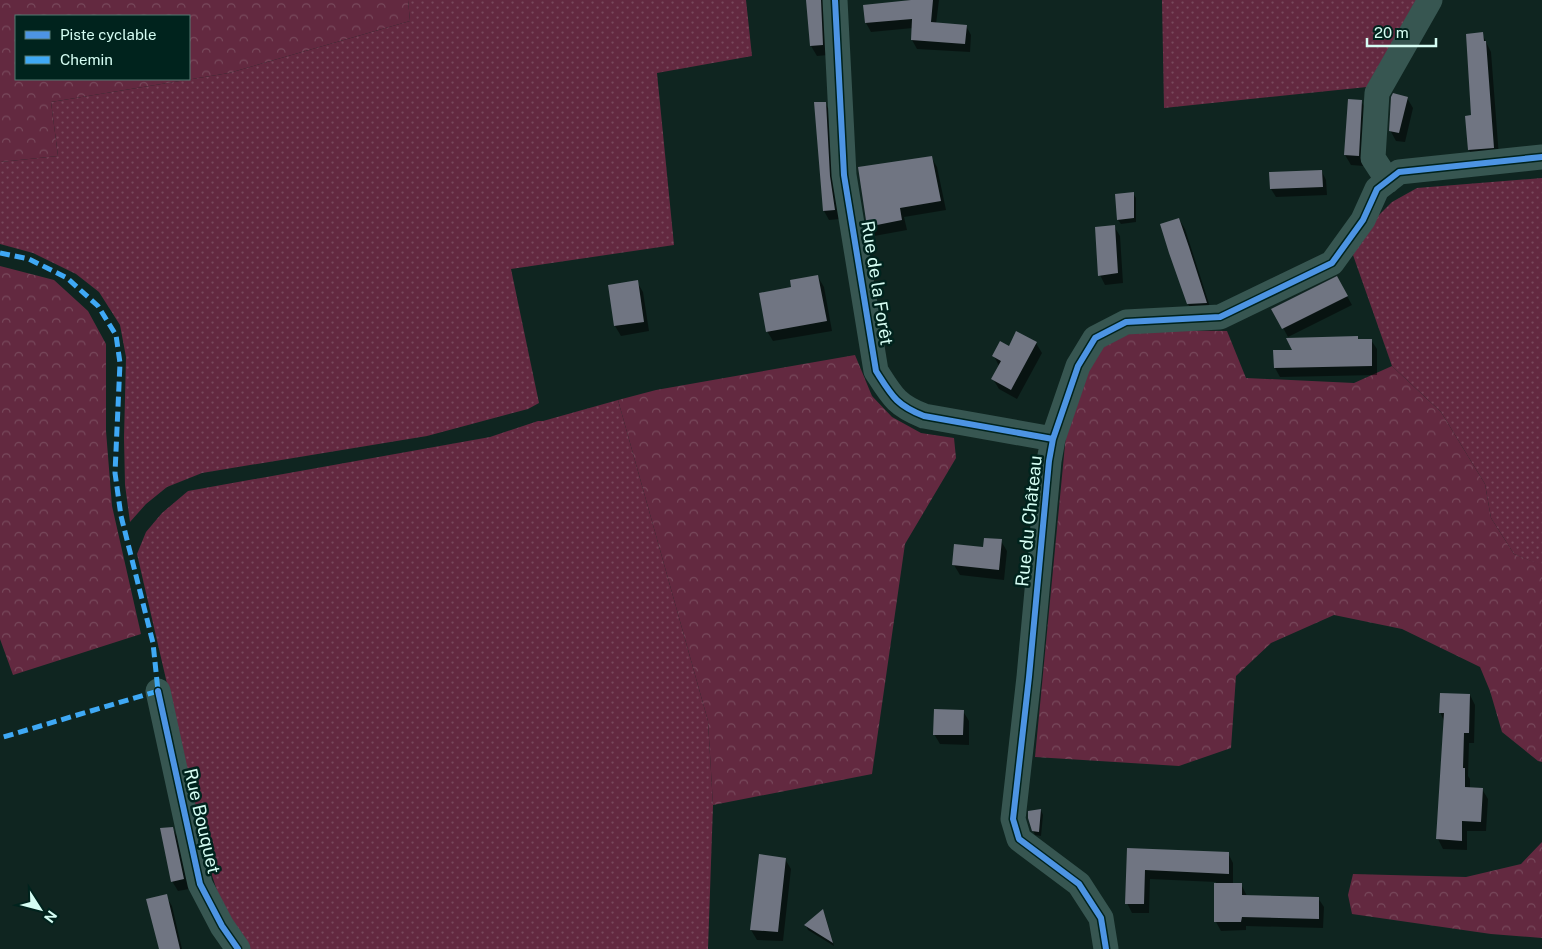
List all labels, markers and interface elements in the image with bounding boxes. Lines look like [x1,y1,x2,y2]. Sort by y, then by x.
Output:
legend [15,15,190,80]
scale bar [1367,15,1436,47]
text: 20 m [1374,24,1409,41]
text: Piste cyclable [60,26,157,43]
text: Chemin [60,51,113,68]
street label: Rue de la Forêt [857,219,898,347]
street label: Rue du Château [1011,454,1046,588]
street label: Rue Bouquet [180,766,225,876]
north arrow [15,884,65,934]
text: N [41,908,60,926]

